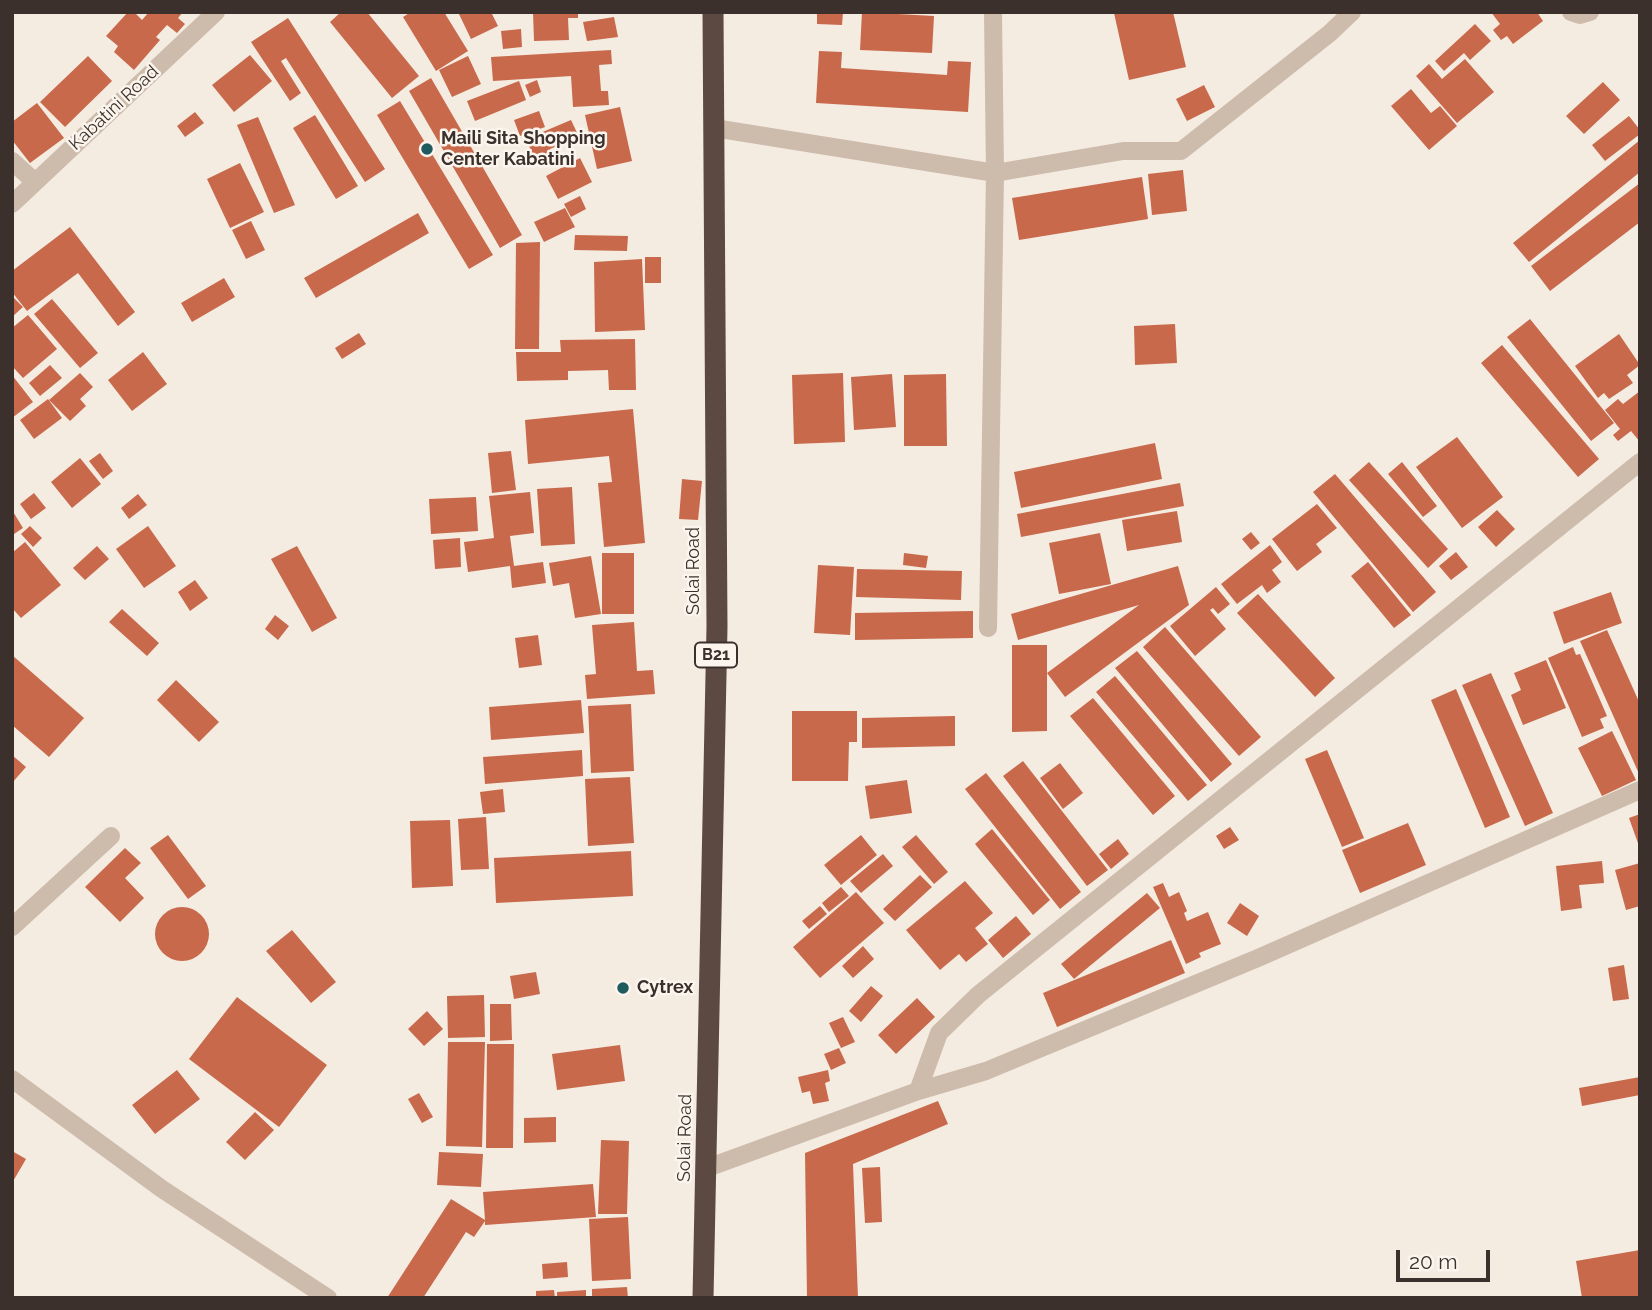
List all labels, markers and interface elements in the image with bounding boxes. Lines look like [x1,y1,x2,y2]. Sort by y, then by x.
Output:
street label: Kabatini Road [65,61,163,155]
place label: Maili Sita Shopping Center Kabatini [441,128,606,170]
marker: Maili Sita Shopping Center Kabatini [419,141,435,157]
street label: Solai Road [683,527,705,615]
road number: B21 [695,642,737,668]
place label: Cytrex [637,977,693,999]
marker: Cytrex [615,980,631,996]
street label: Solai Road [673,1094,697,1182]
scale bar [1400,1236,1494,1280]
text: 20 m [1409,1249,1457,1274]

